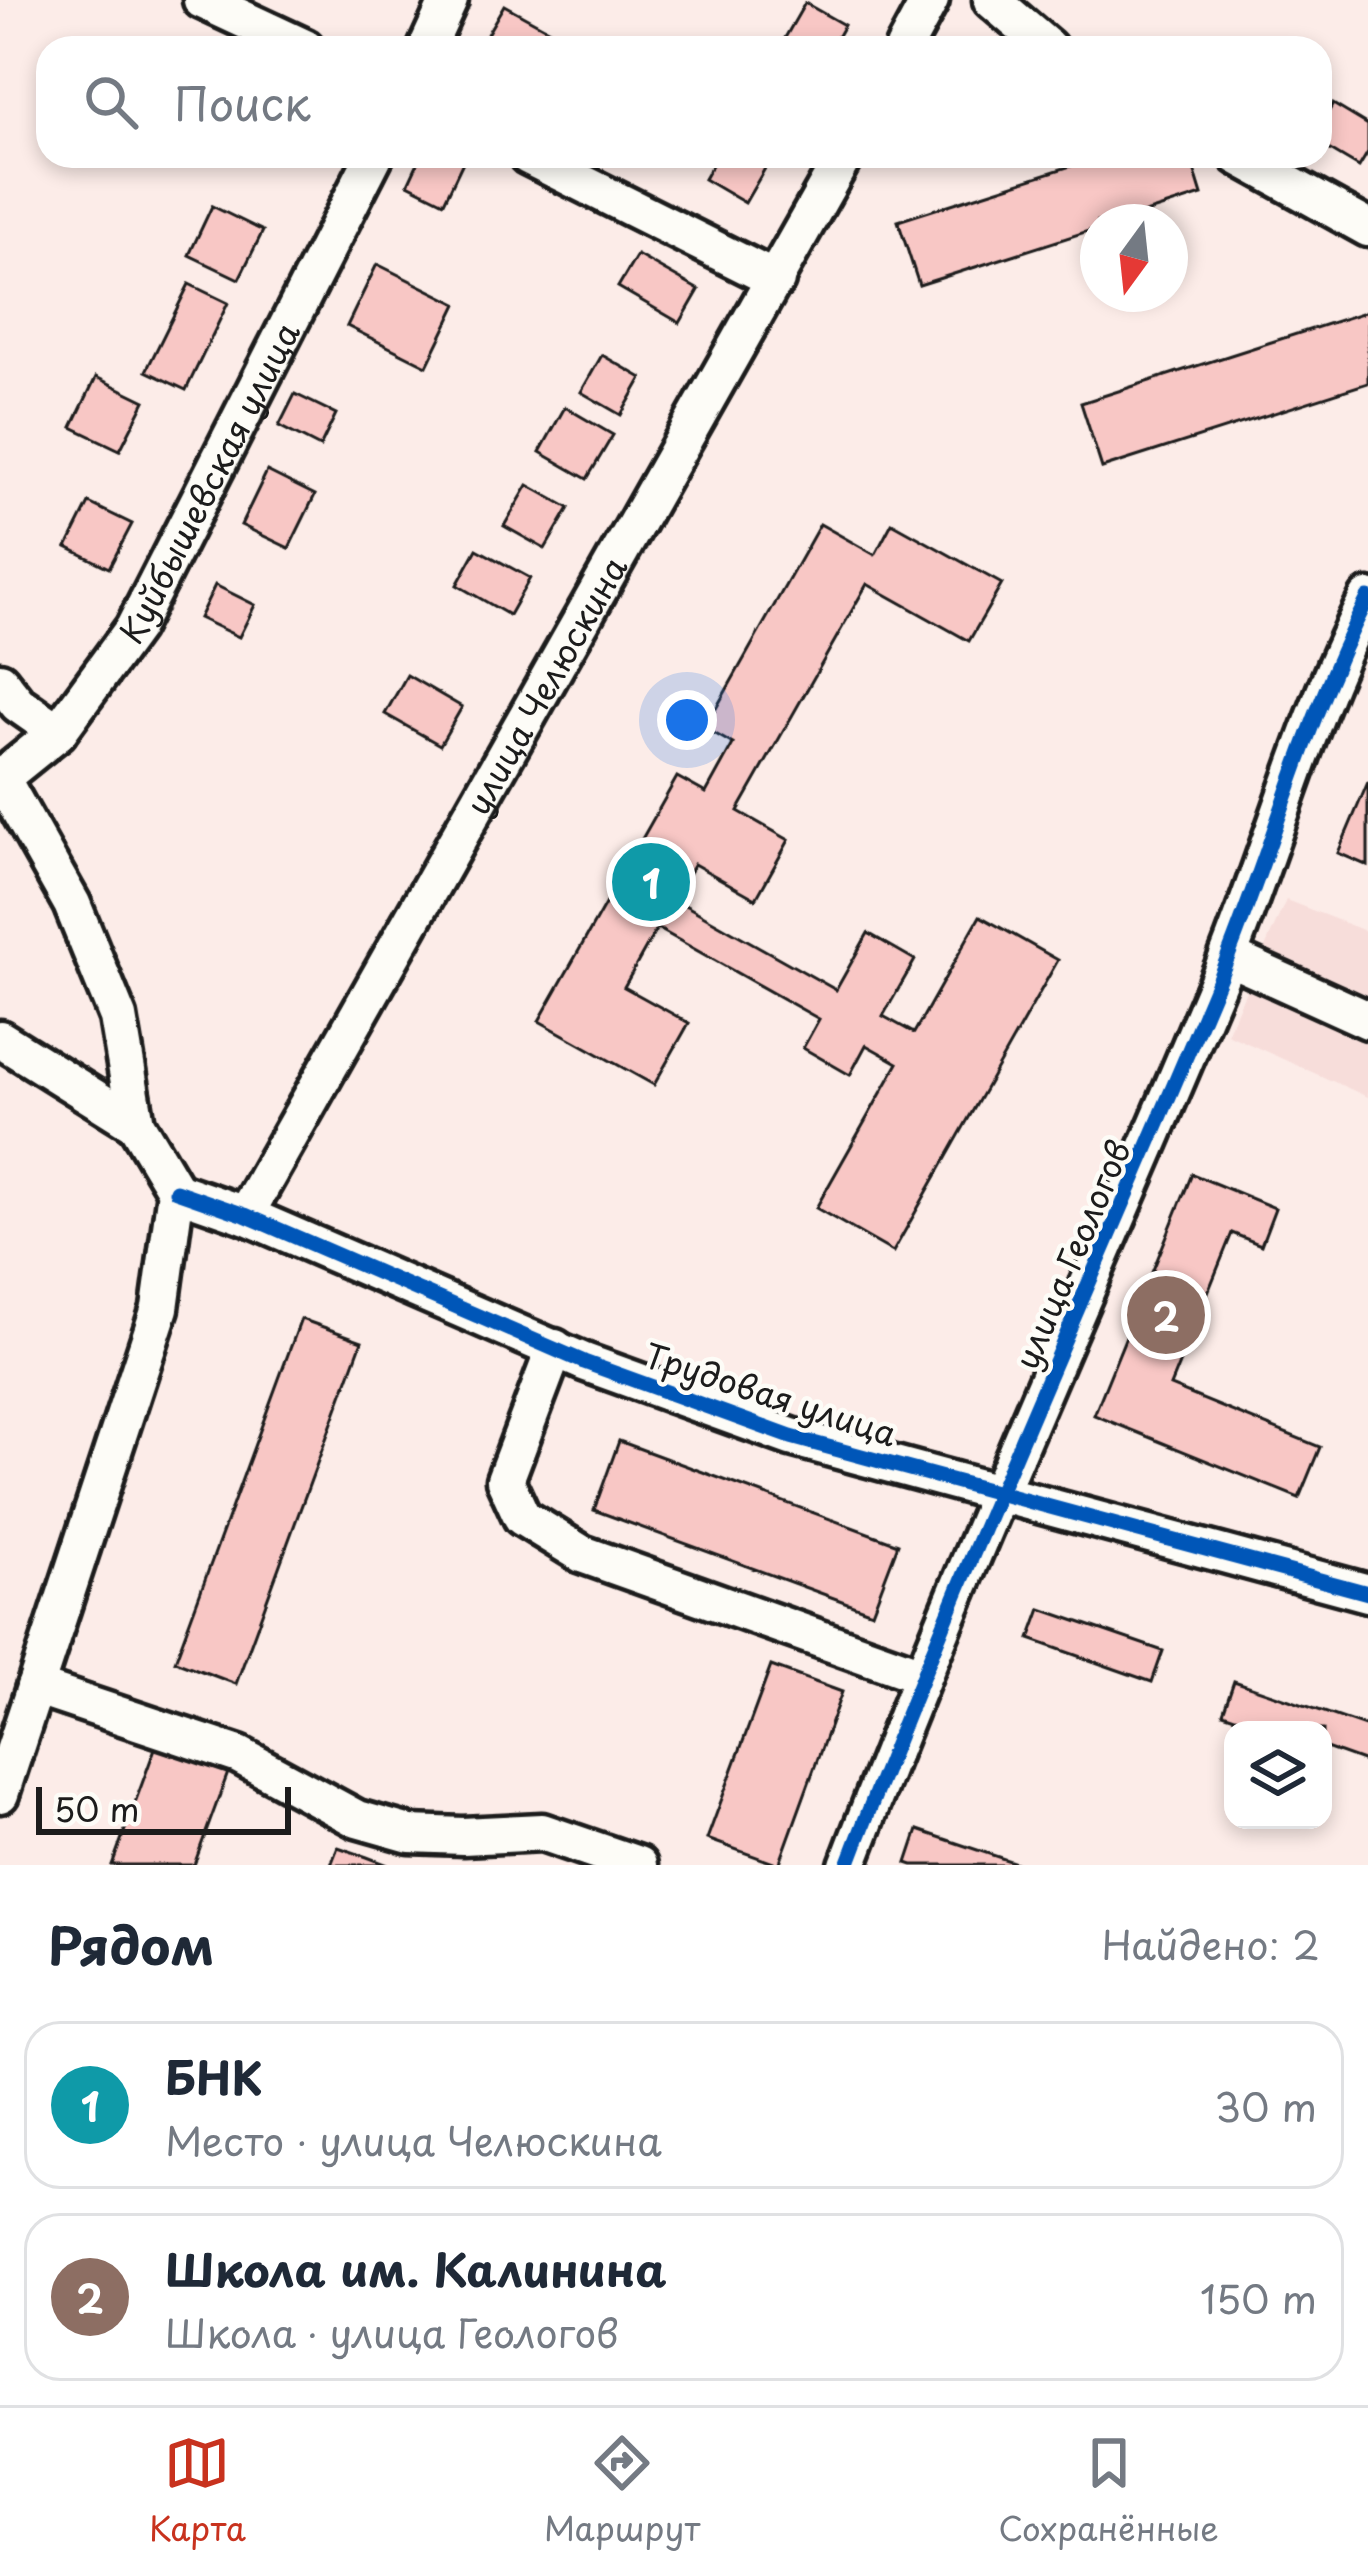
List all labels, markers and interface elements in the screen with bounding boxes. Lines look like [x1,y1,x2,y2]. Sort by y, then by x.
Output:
search box [36,36,1332,168]
text: Поиск [174,68,311,136]
icon: search [78,69,144,135]
north arrow [1080,204,1188,312]
street label: Куйбышевская улица [106,313,311,653]
street label: улица Челюскина [452,546,638,823]
your location [657,690,717,750]
pin: 1 [612,837,690,927]
street label: улица Геологов [1000,1132,1142,1376]
pin: 2 [1127,1270,1205,1360]
street label: Трудовая улица [638,1329,904,1457]
map controls [1224,1721,1332,1829]
button: layers [1224,1721,1332,1829]
scale bar [36,1781,291,1834]
text: 50 m [54,1783,140,1833]
text: Рядом [48,1905,214,1982]
text: Найдено: 2 [1101,1914,1320,1973]
text: БНК [165,2042,262,2110]
text: 1 [81,2076,99,2135]
text: 30 m [1214,2076,1317,2135]
text: Место · улица Челюскина [165,2110,662,2169]
text: Школа им. Калинина [165,2234,666,2302]
text: 2 [76,2268,104,2327]
text: 150 m [1200,2268,1317,2327]
text: Школа · улица Геологов [165,2302,619,2361]
tab: Карта [149,2430,246,2552]
tab: Маршрут [544,2430,700,2552]
tab: Сохранённые [998,2430,1219,2552]

